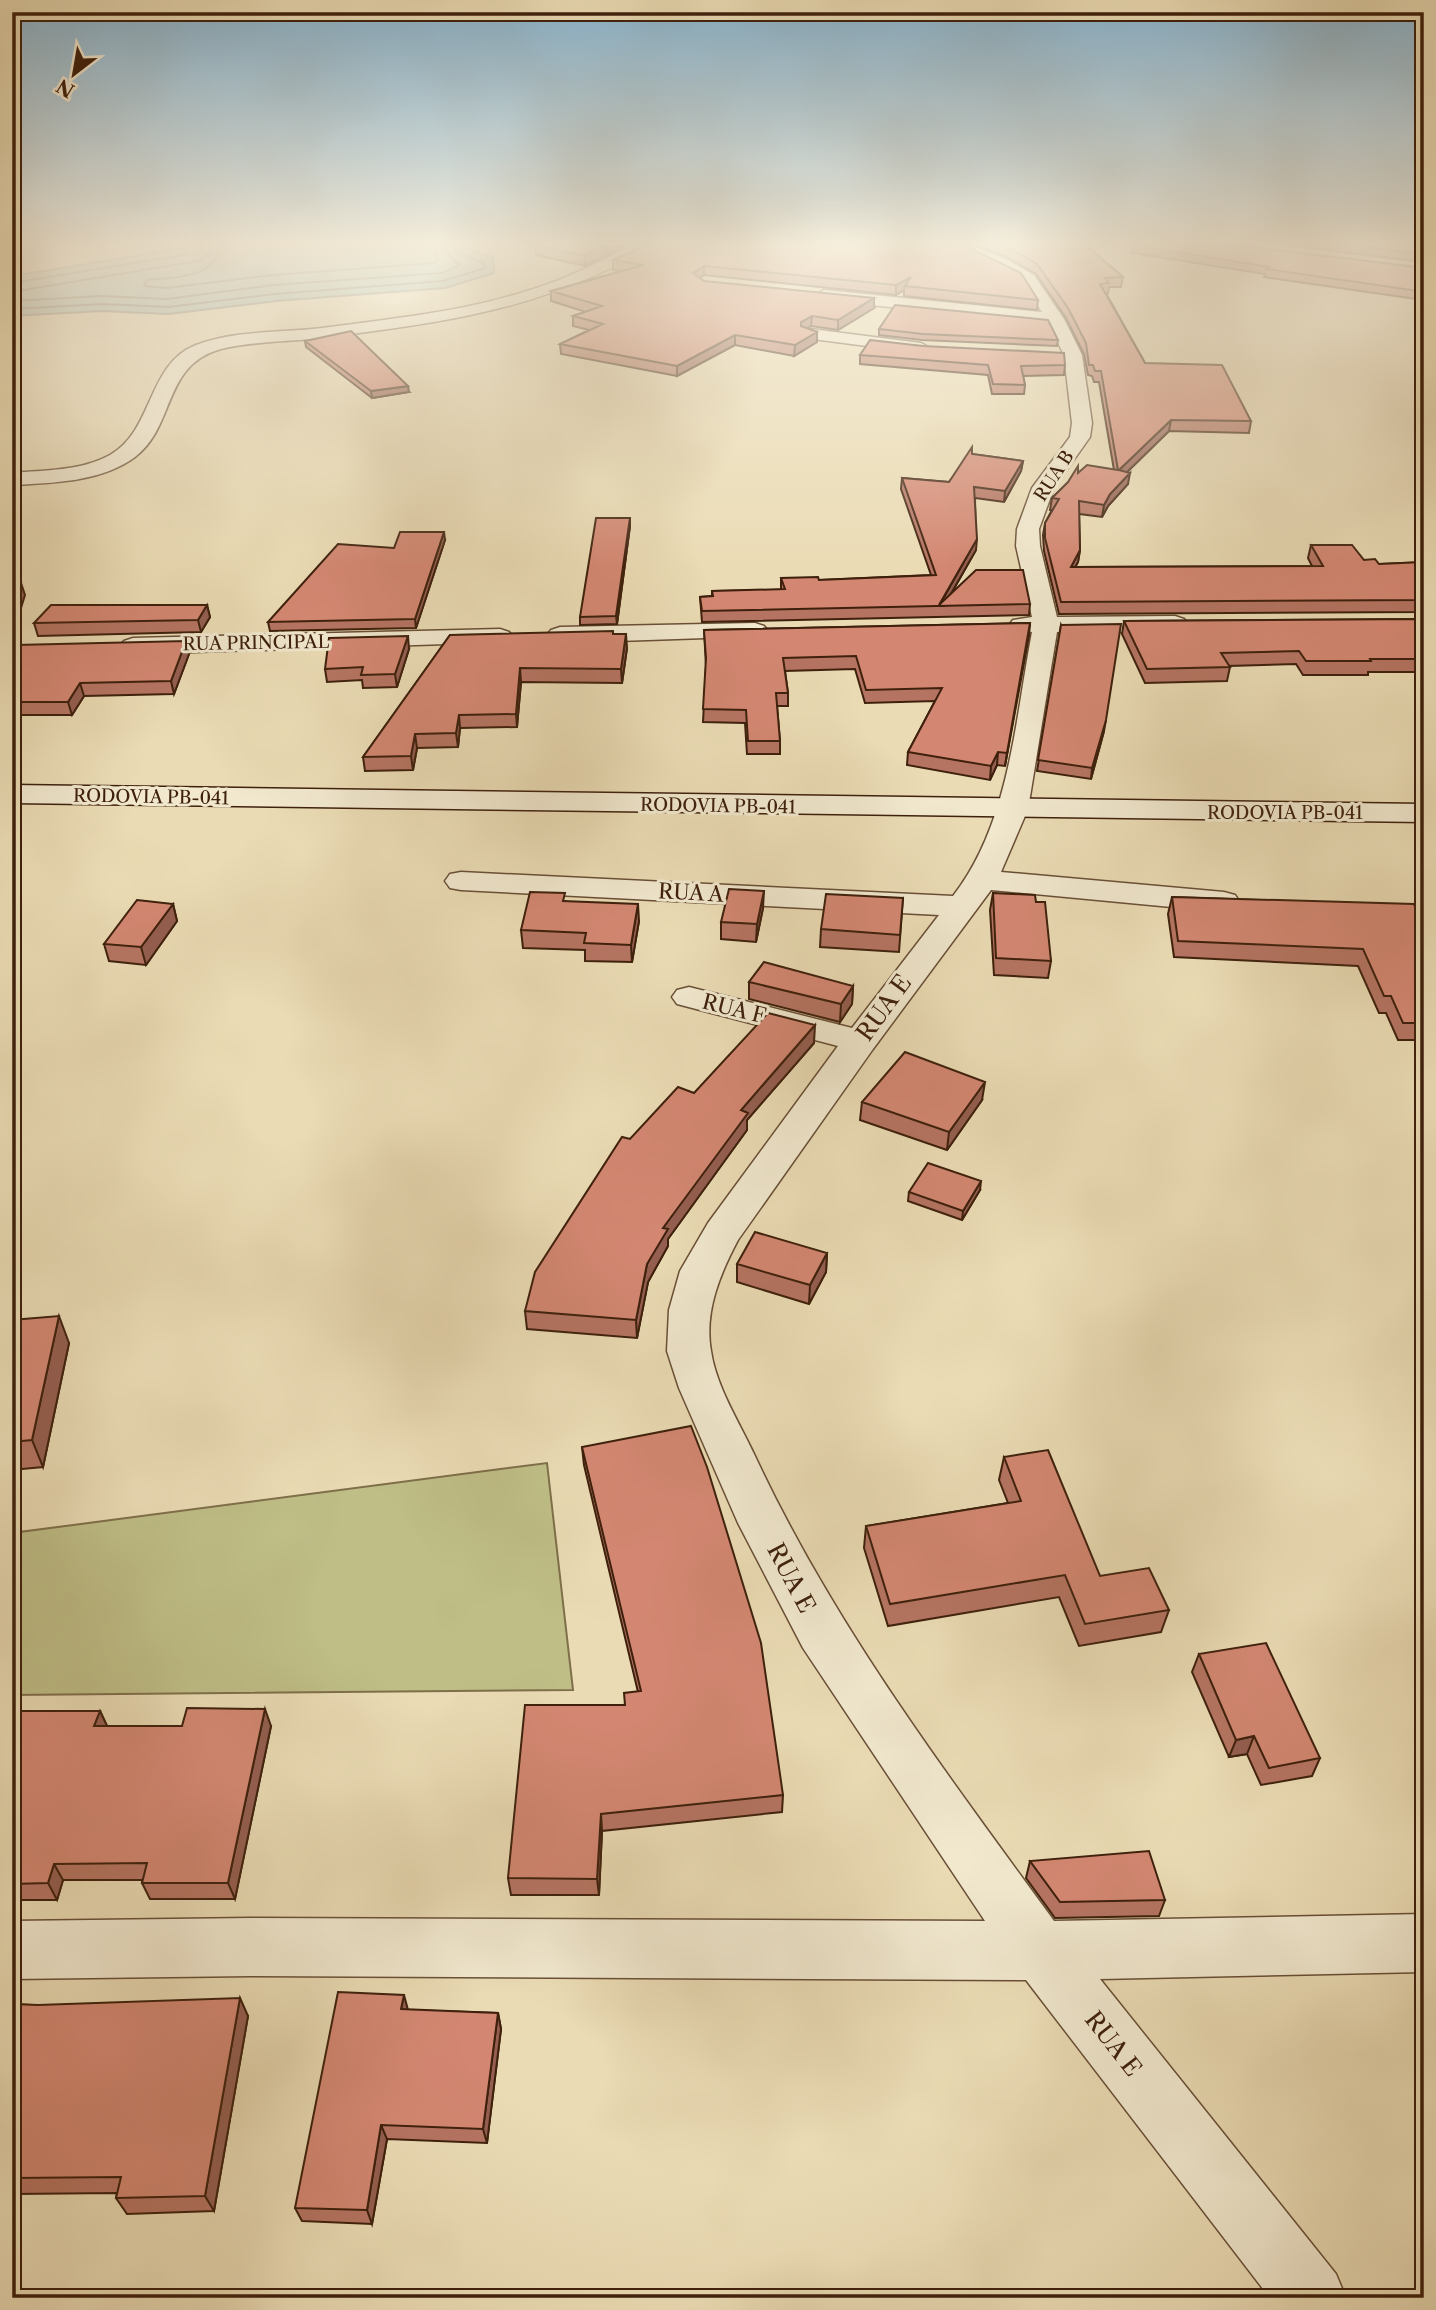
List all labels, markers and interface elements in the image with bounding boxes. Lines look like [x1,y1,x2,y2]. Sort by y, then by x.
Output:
north arrow [38,38,108,108]
text: N [53,74,79,102]
street label: RUA B [1029,446,1079,506]
street label: RUA PRINCIPAL [182,631,330,655]
street label: RODOVIA PB-041 [73,785,230,809]
street label: RODOVIA PB-041 [640,794,797,818]
street label: RODOVIA PB-041 [1207,802,1363,824]
street label: RUA A [658,878,725,907]
street label: RUA E [850,969,917,1046]
street label: RUA F [700,989,769,1029]
street label: RUA E [761,1538,822,1618]
street label: RUA E [1079,2005,1148,2082]

